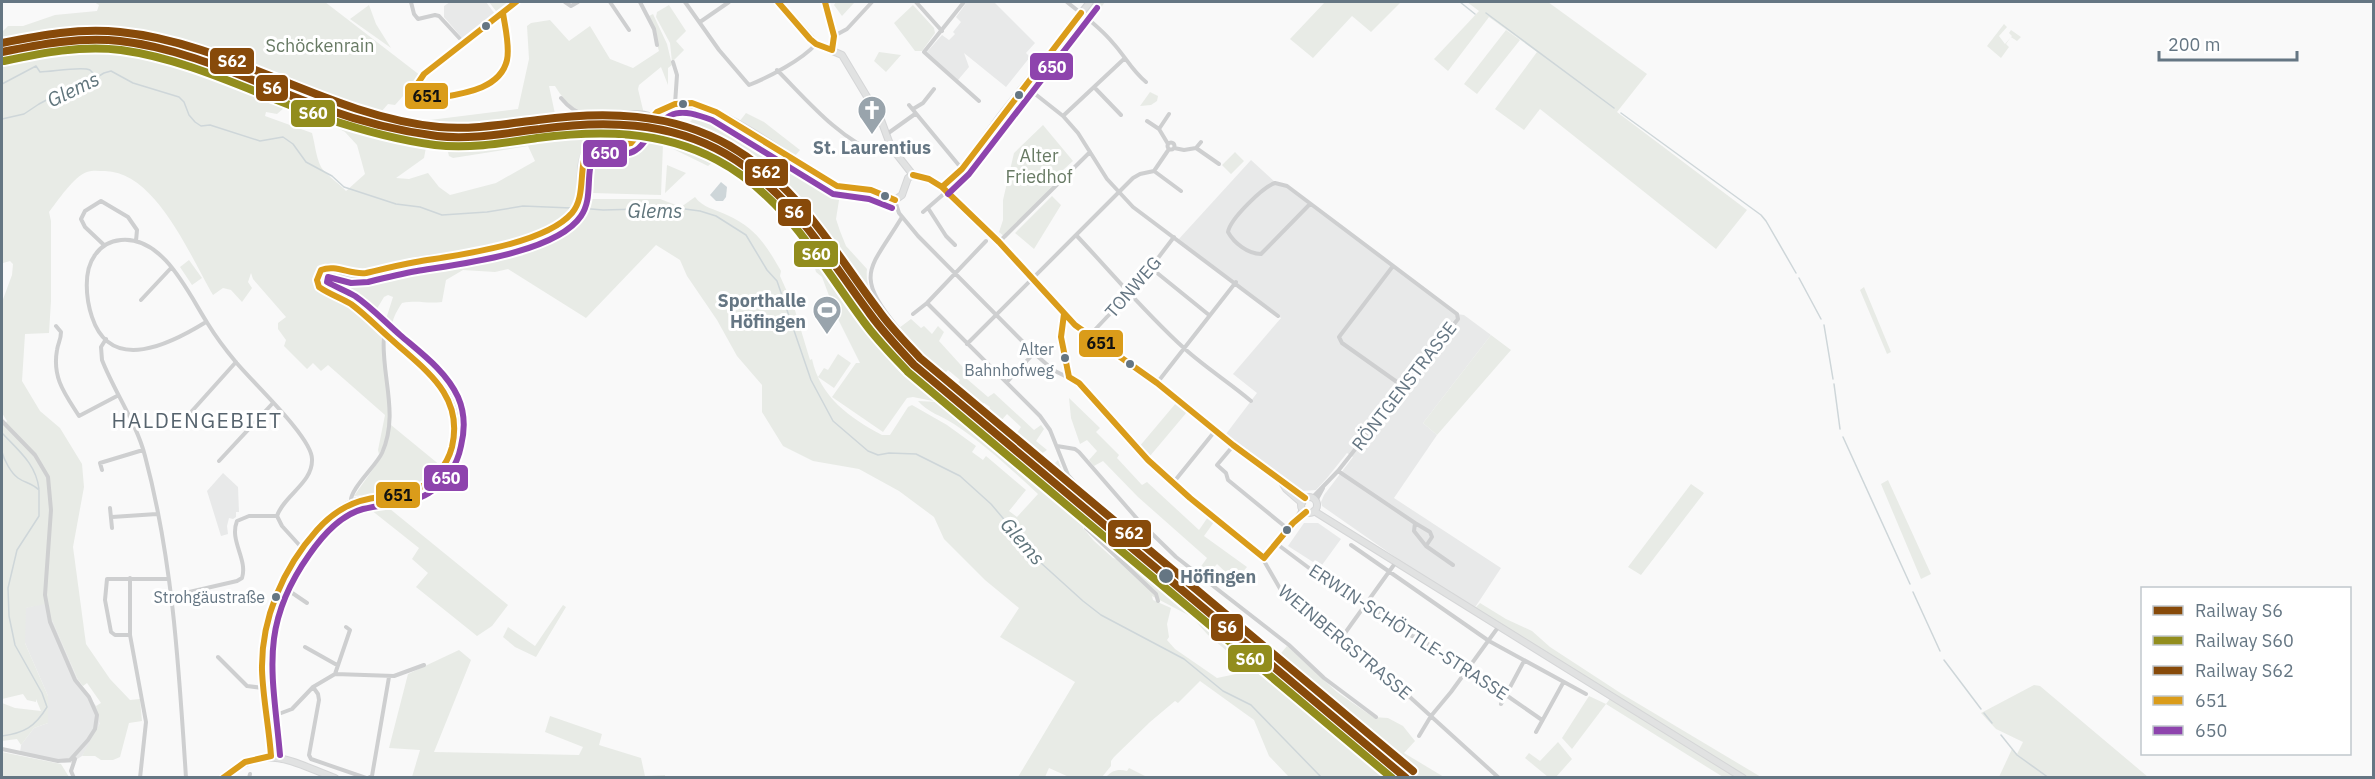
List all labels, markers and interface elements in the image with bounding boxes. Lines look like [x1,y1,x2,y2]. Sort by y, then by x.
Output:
unlabelled marker [480,20,492,32]
scale bar [2159,24,2297,62]
text: 200 m [2168,33,2220,56]
park label: Schöckenrain [265,34,375,57]
line badge: S62 [209,47,255,75]
text: S62 [217,51,247,71]
line badge: 650 [1029,52,1074,81]
text: 650 [1038,57,1067,77]
water label: Glems [42,65,104,113]
line badge: S6 [255,74,289,102]
text: S6 [262,78,282,98]
line badge: 651 [404,82,449,110]
text: 651 [413,86,442,106]
unlabelled marker [1013,89,1025,101]
church icon: St. Laurentius [856,94,888,136]
unlabelled marker [677,98,689,110]
line badge: S60 [290,99,336,128]
text: S60 [298,103,328,123]
place label: St. Laurentius [813,136,931,159]
line badge: 650 [582,139,628,168]
text: 650 [591,143,620,163]
park label: Alter Friedhof [1005,144,1073,188]
line badge: S62 [744,158,789,187]
text: S62 [751,162,781,182]
unlabelled marker [879,190,891,202]
water label: Glems [627,197,683,224]
line badge: S6 [777,198,812,227]
text: S6 [784,202,804,222]
line badge: S60 [793,240,839,268]
text: S60 [801,244,831,264]
street label: TONWEG [1100,251,1166,323]
place label: Sporthalle Höfingen [718,289,806,333]
sports icon: Sporthalle Höfingen [811,294,843,336]
street label: RÖNTGENSTRASSE [1347,317,1461,455]
line badge: 651 [1078,329,1124,358]
text: 651 [1087,333,1116,353]
place label: Alter Bahnhofweg [964,339,1055,380]
marker: Alter Bahnhofweg [1059,352,1071,364]
unlabelled marker [1124,358,1136,370]
district label: HALDENGEBIET [111,406,283,434]
line badge: 650 [423,464,469,492]
text: 650 [432,468,461,488]
line badge: 651 [375,481,421,509]
text: 651 [384,485,413,505]
water label: Glems [995,511,1051,571]
line badge: S62 [1107,519,1152,548]
text: S62 [1114,523,1144,543]
unlabelled marker [1281,524,1293,536]
street label: ERWIN-SCHÖTTLE-STRASSE [1305,559,1513,705]
place label: Höfingen [1180,565,1256,588]
marker: Höfingen [1157,567,1175,585]
street label: WEINBERGSTRASSE [1273,579,1417,705]
place label: Strohgäustraße [154,587,265,607]
legend [2141,587,2351,755]
marker: Strohgäustraße [270,591,282,603]
text: Railway S6 [2195,599,2283,622]
line badge: S6 [1210,613,1244,642]
text: S6 [1217,617,1237,637]
text: Railway S60 [2195,629,2294,652]
line badge: S60 [1227,644,1273,673]
text: S60 [1235,649,1265,669]
text: Railway S62 [2195,659,2294,682]
text: 651 [2195,689,2227,712]
text: 650 [2195,719,2227,742]

